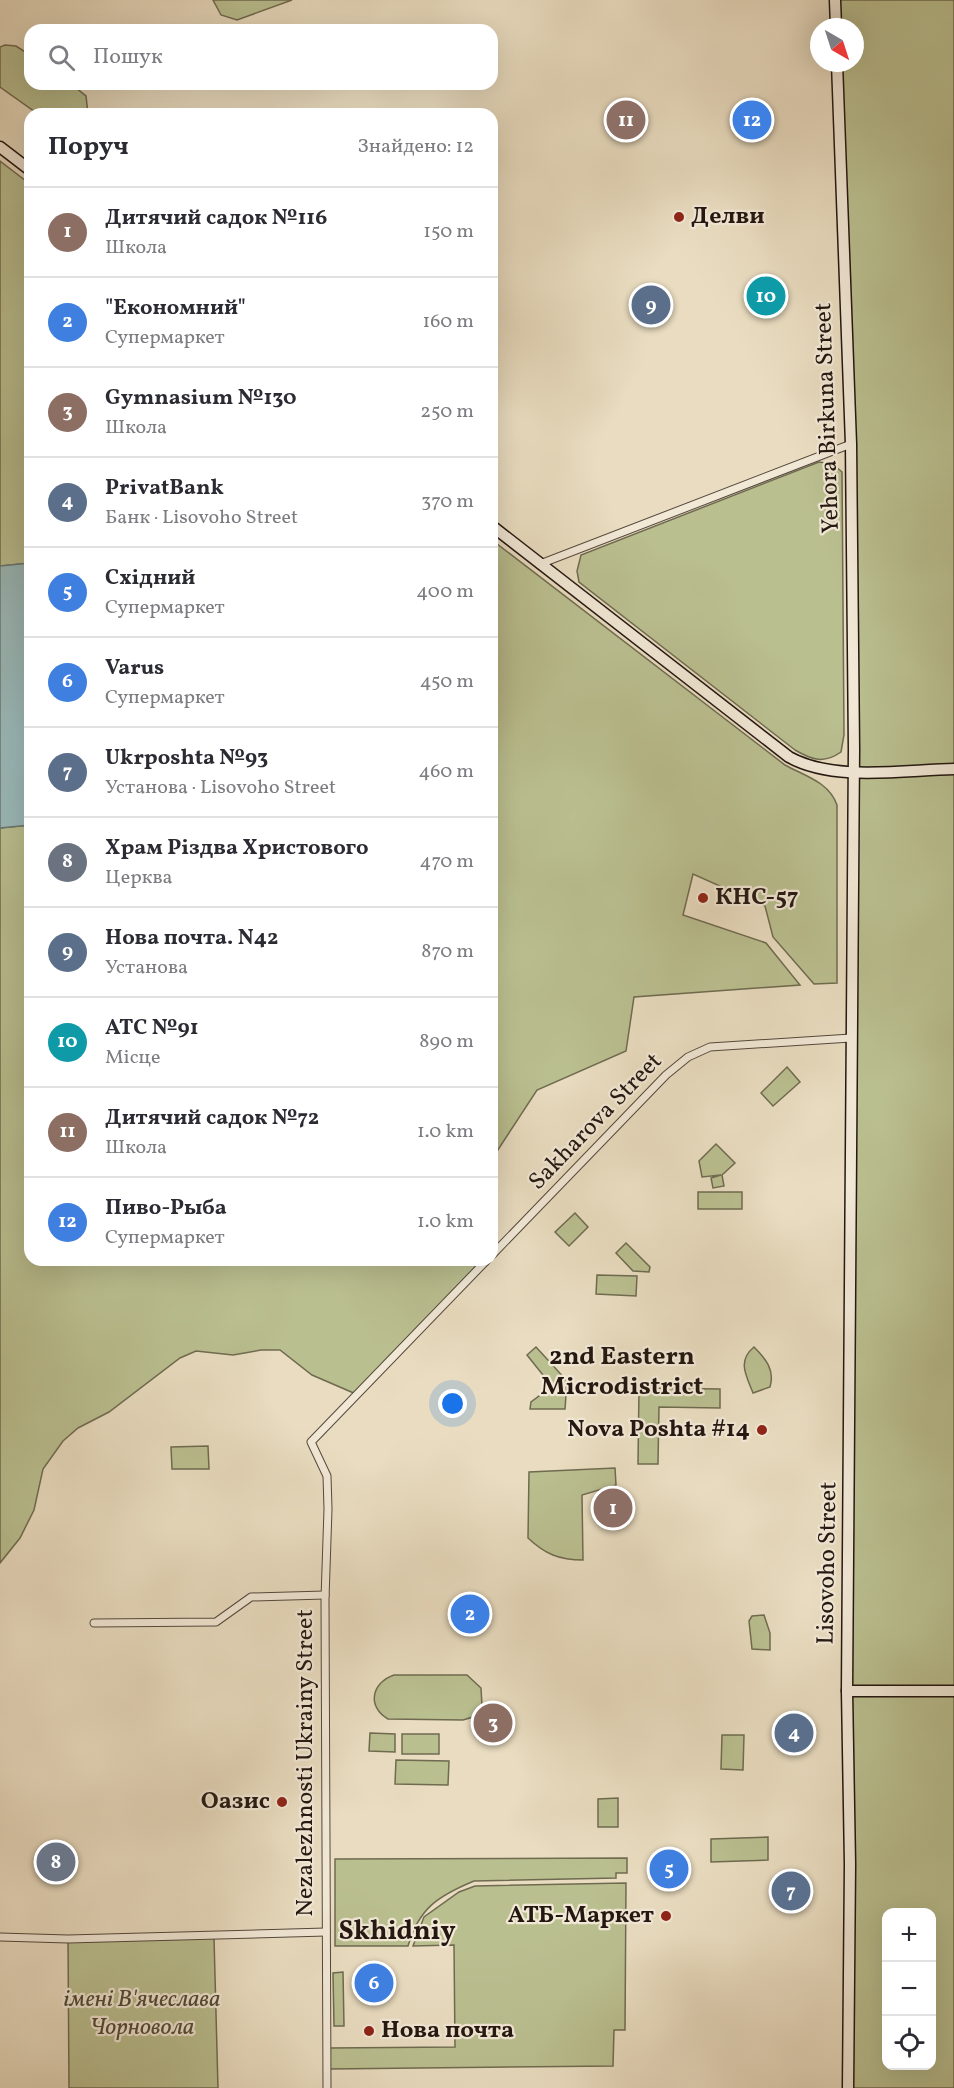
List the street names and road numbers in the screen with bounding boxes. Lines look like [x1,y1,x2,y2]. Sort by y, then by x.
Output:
street label: Yehora Birkuna Street [807,302,849,534]
street label: Sakharova Street [521,1046,671,1198]
street label: Lisovoho Street [810,1481,846,1645]
street label: Nezalezhnosti Ukrainy Street [289,1609,323,1917]

